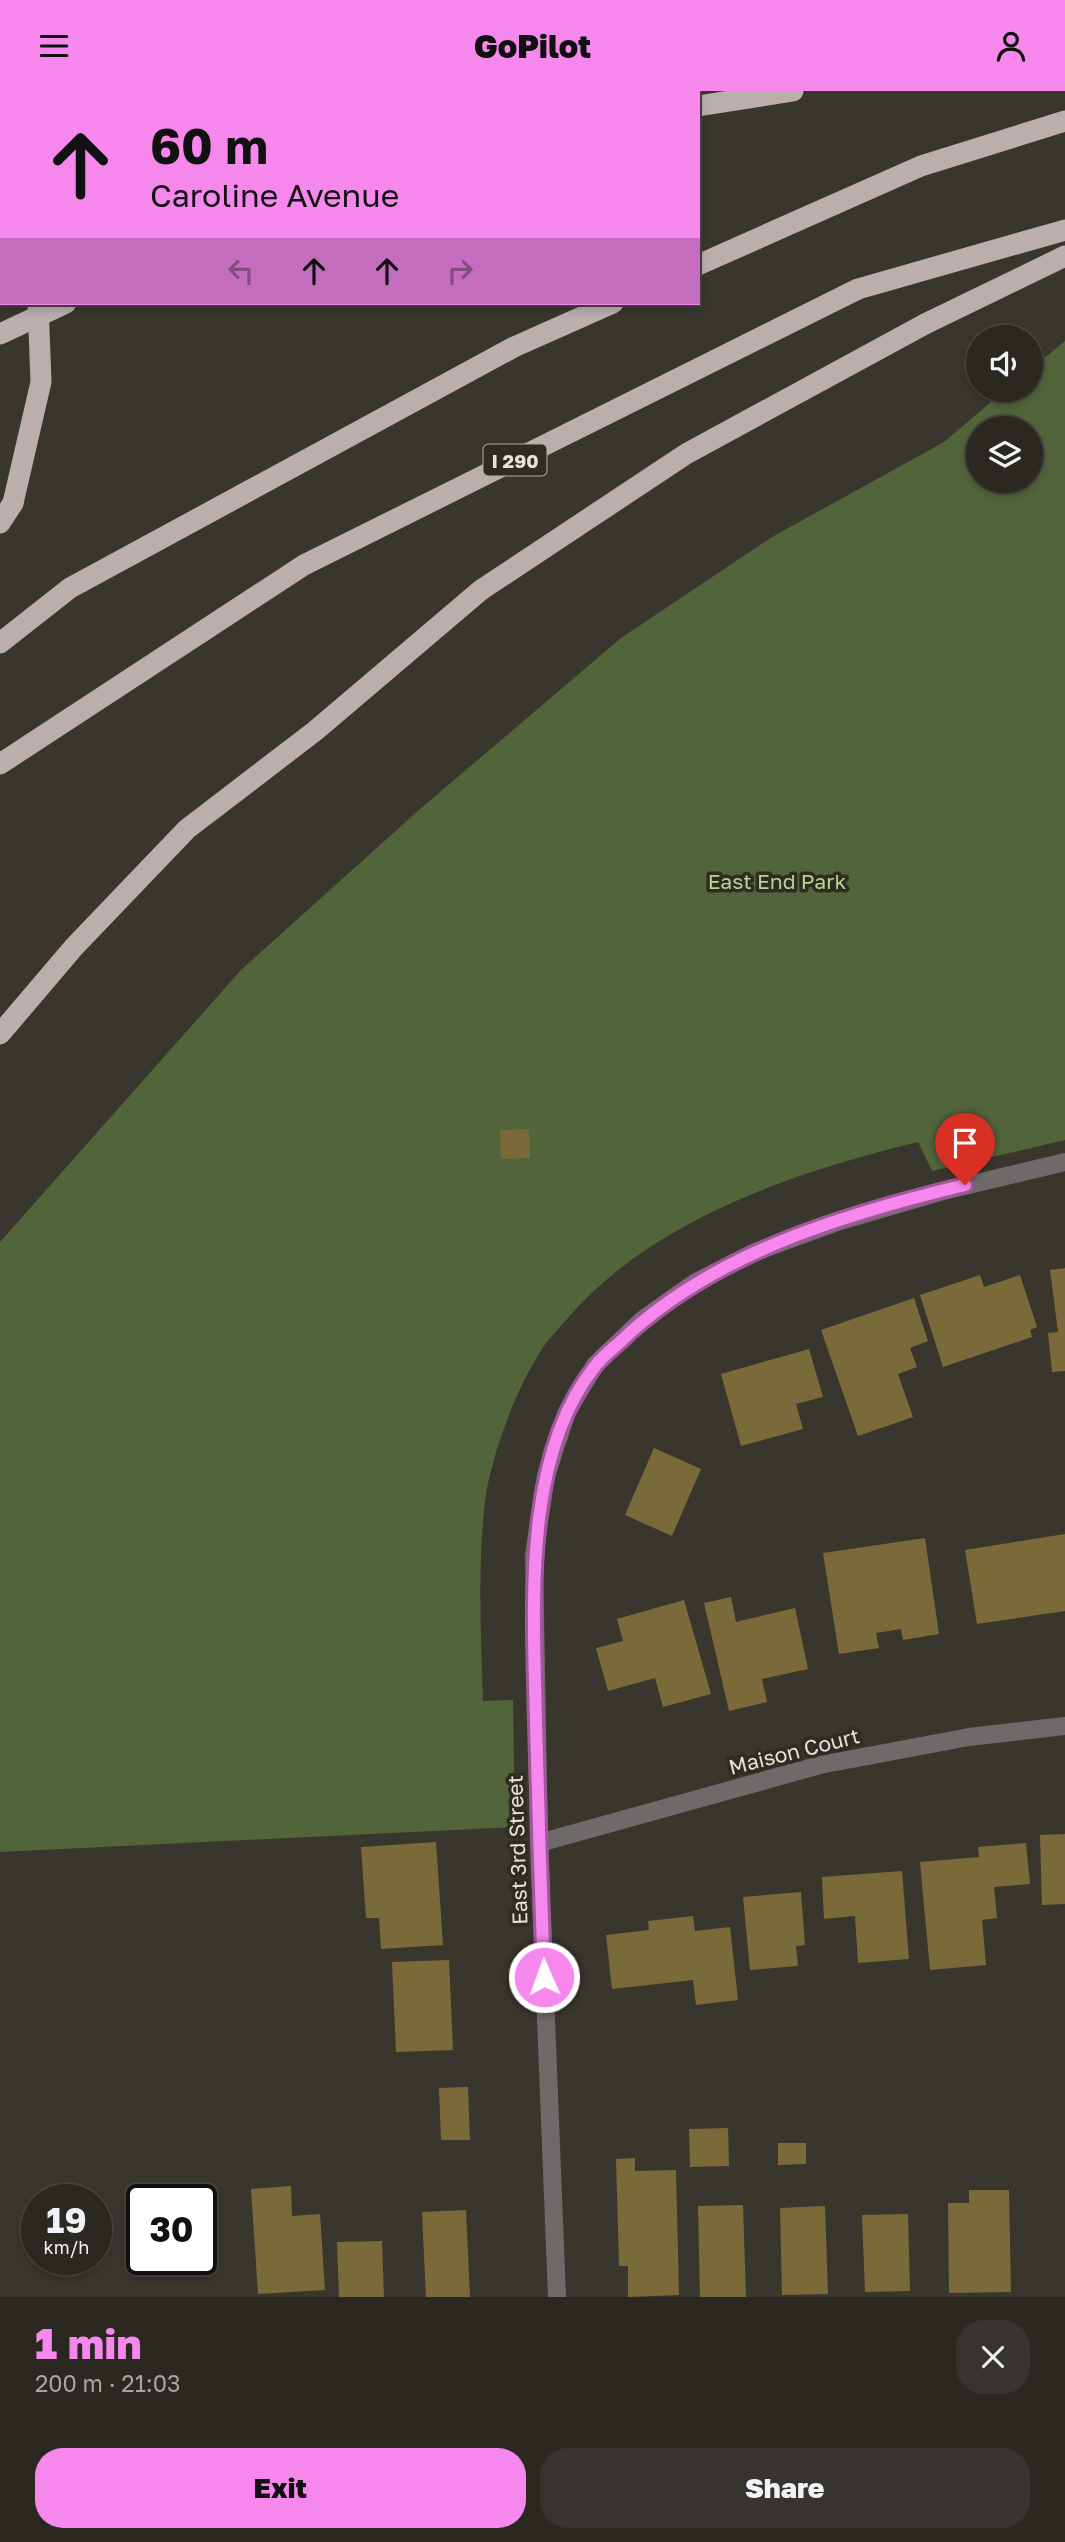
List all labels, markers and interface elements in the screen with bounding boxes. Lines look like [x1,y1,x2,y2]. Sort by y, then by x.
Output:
icon: menu [35,27,73,65]
text: GoPilot [474,27,591,65]
icon: person [992,27,1030,65]
text: 60 m [150,116,268,175]
icon: ahead [35,119,126,210]
text: Caroline Avenue [150,176,399,214]
icon: left [222,252,260,290]
icon: ahead [295,252,333,290]
icon: ahead [368,252,406,290]
icon: right [441,252,479,290]
map controls [966,325,1043,493]
button: sound [966,325,1043,402]
button: layers [966,416,1043,493]
road number: I 290 [484,445,546,475]
park label: East End Park [708,868,846,894]
pin [935,1113,995,1185]
icon: arrive [946,1124,984,1162]
street label: Maison Court [726,1722,862,1780]
street label: East 3rd Street [501,1775,533,1925]
position arrow [507,1940,581,2014]
speed limit sign: 30 [126,2184,217,2275]
text: 19 [46,2199,87,2241]
text: km/h [44,2236,89,2258]
text: 1 min [35,2318,142,2368]
button: close [956,2320,1030,2394]
text: 200 m · 21:03 [35,2369,180,2397]
button: Exit [35,2448,526,2528]
button: Share [540,2448,1030,2528]

